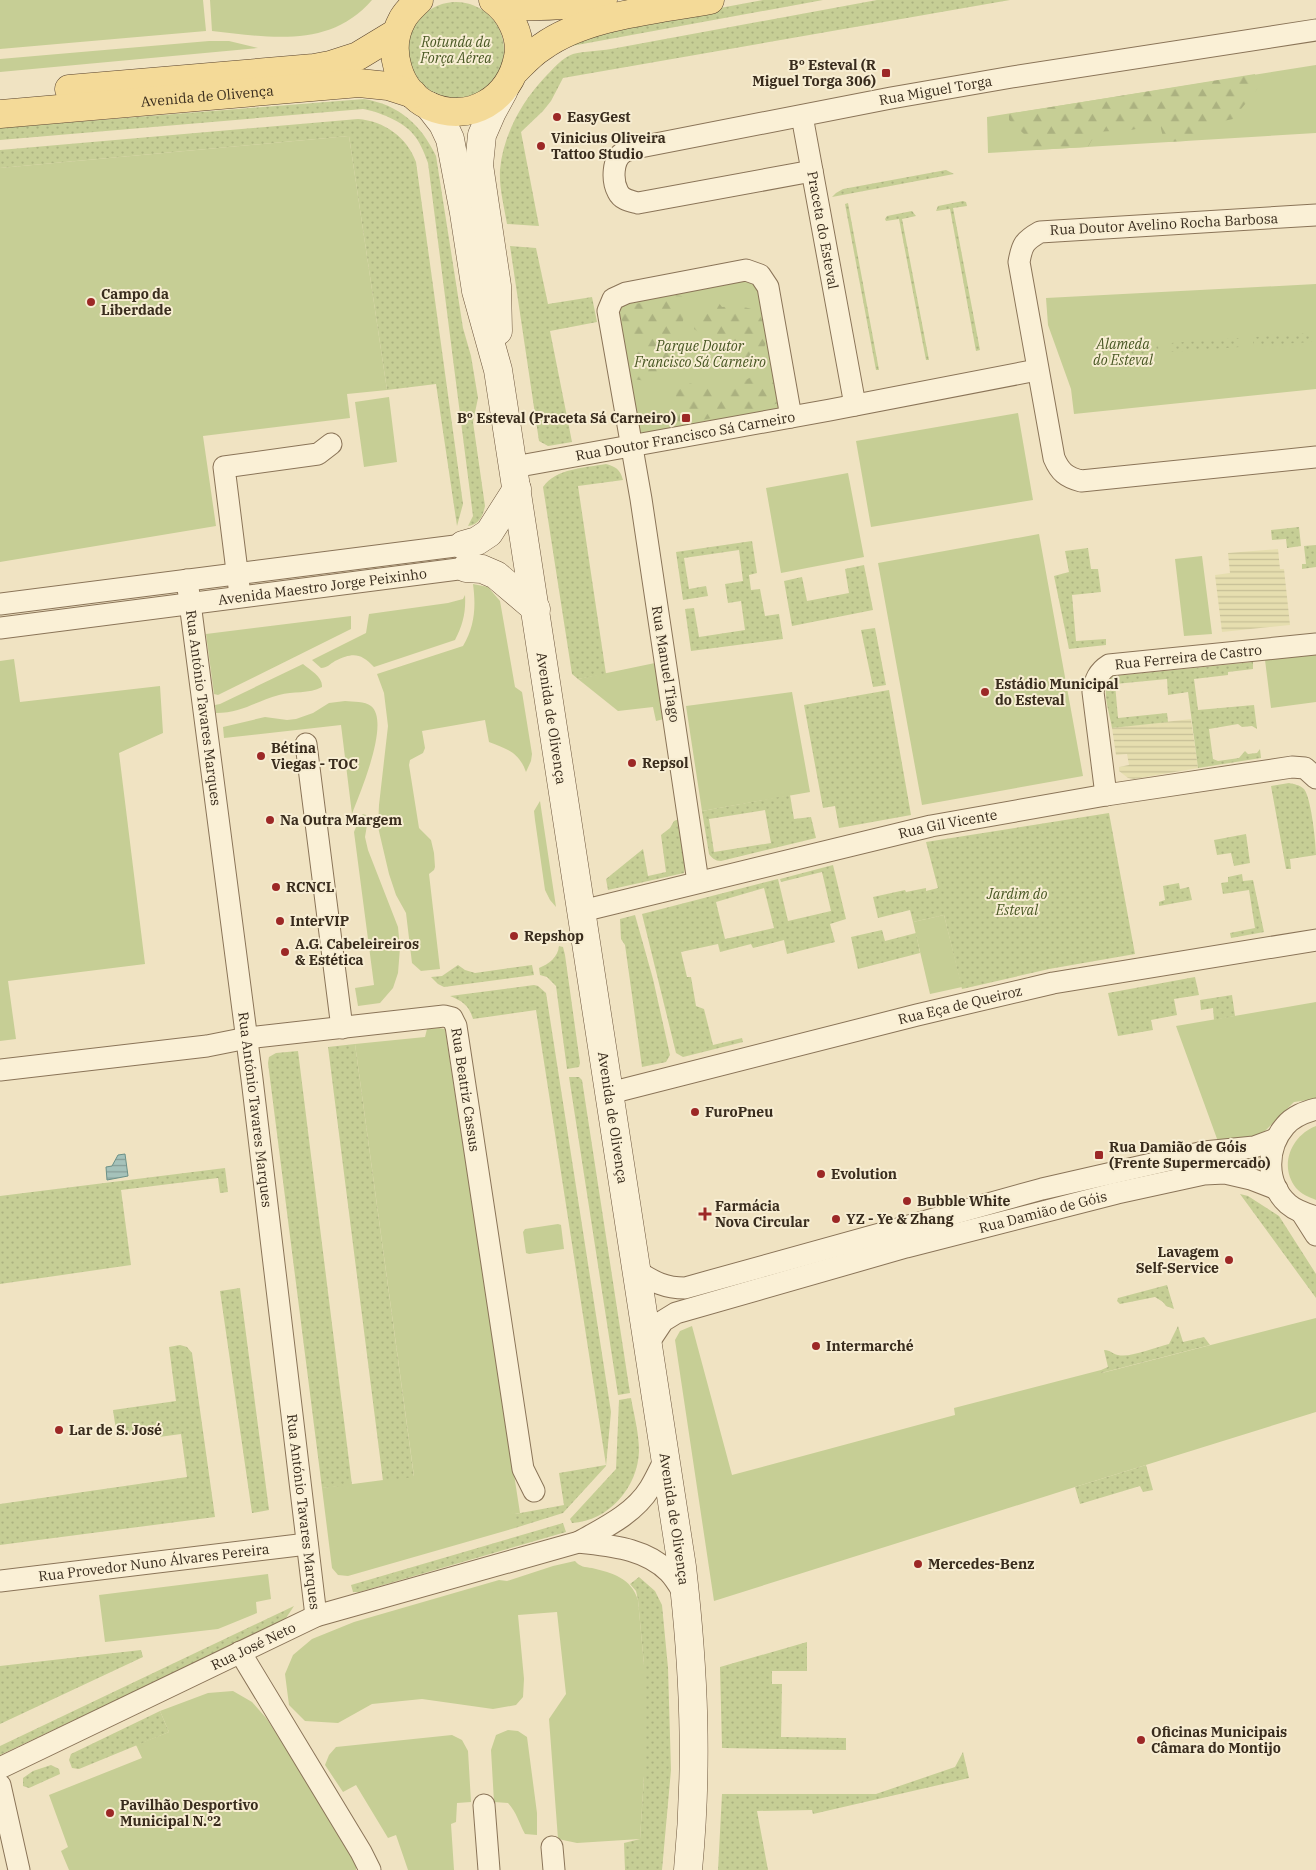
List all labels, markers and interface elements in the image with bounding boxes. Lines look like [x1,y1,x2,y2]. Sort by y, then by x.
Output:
park label: Rotunda da Força Aérea [419,33,492,67]
place label: Bº Esteval (R Miguel Torga 306) [752,56,877,90]
marker: Bº Esteval (R Miguel Torga 306) [880,67,892,79]
street label: Rua Miguel Torga [877,72,994,109]
street label: Avenida de Olivença [140,81,275,111]
place label: EasyGest [567,108,630,126]
marker: EasyGest [551,111,563,123]
place label: Vinicius Oliveira Tattoo Studio [551,129,666,163]
marker: Vinicius Oliveira Tattoo Studio [535,140,547,152]
street label: Praceta do Esteval [803,169,843,291]
street label: Rua Doutor Avelino Rocha Barbosa [1049,209,1279,239]
place label: Campo da Liberdade [101,285,172,319]
marker: Campo da Liberdade [85,296,97,308]
park label: Alameda do Esteval [1093,335,1154,369]
park label: Parque Doutor Francisco Sá Carneiro [633,337,766,371]
street label: Rua Doutor Francisco Sá Carneiro [574,407,796,465]
place label: Bº Esteval (Praceta Sá Carneiro) [457,409,676,427]
marker: Bº Esteval (Praceta Sá Carneiro) [680,412,692,424]
street label: Avenida Maestro Jorge Peixinho [217,564,428,609]
street label: Rua Manuel Tiago [648,604,684,724]
street label: Rua António Tavares Marques [182,609,225,807]
street label: Rua Ferreira de Castro [1114,641,1263,673]
street label: Avenida de Olivença [533,651,571,786]
place label: Estádio Municipal do Esteval [995,675,1119,709]
marker: Estádio Municipal do Esteval [979,686,991,698]
place label: Bétina Viegas - TOC [271,739,358,773]
marker: Bétina Viegas - TOC [255,750,267,762]
place label: Repsol [642,754,689,772]
marker: Repsol [626,757,638,769]
street label: Rua Gil Vicente [896,805,999,843]
place label: Na Outra Margem [280,811,402,829]
marker: Na Outra Margem [264,814,276,826]
place label: RCNCL [286,878,335,896]
marker: RCNCL [270,881,282,893]
park label: Jardim do Esteval [986,885,1047,919]
place label: InterVIP [290,912,350,930]
marker: InterVIP [274,915,286,927]
place label: Repshop [524,927,584,945]
marker: Repshop [508,930,520,942]
place label: A.G. Cabeleireiros & Estética [295,935,419,969]
marker: A.G. Cabeleireiros & Estética [279,946,291,958]
street label: Rua Eça de Queiroz [896,982,1024,1028]
street label: Rua António Tavares Marques [234,1011,276,1209]
street label: Rua Beatriz Cassus [447,1026,484,1153]
street label: Avenida de Olivença [594,1050,632,1185]
place label: FuroPneu [705,1103,773,1121]
marker: FuroPneu [689,1106,701,1118]
place label: Rua Damião de Góis (Frente Supermercado) [1109,1138,1271,1172]
marker: Rua Damião de Góis (Frente Supermercado) [1093,1149,1105,1161]
place label: Evolution [831,1165,897,1183]
marker: Evolution [815,1168,827,1180]
street label: Rua Damião de Góis [977,1187,1109,1237]
place label: Bubble White [917,1192,1010,1210]
marker: Bubble White [901,1195,913,1207]
place label: Farmácia Nova Circular [715,1197,810,1231]
marker: Farmácia Nova Circular [699,1208,711,1220]
place label: YZ - Ye & Zhang [846,1210,955,1228]
marker: YZ - Ye & Zhang [830,1213,842,1225]
place label: Lavagem Self-Service [1136,1243,1219,1277]
marker: Lavagem Self-Service [1223,1254,1235,1266]
place label: Intermarché [826,1337,914,1355]
marker: Intermarché [810,1340,822,1352]
street label: Rua António Tavares Marques [283,1413,324,1611]
place label: Lar de S. José [69,1421,162,1439]
marker: Lar de S. José [53,1424,65,1436]
street label: Avenida de Olivença [656,1452,693,1586]
street label: Rua Provedor Nuno Álvares Pereira [37,1540,271,1585]
place label: Mercedes-Benz [928,1555,1034,1573]
marker: Mercedes-Benz [912,1558,924,1570]
street label: Rua José Neto [208,1618,299,1674]
place label: Oficinas Municipais Câmara do Montijo [1151,1723,1287,1757]
marker: Oficinas Municipais Câmara do Montijo [1135,1734,1147,1746]
place label: Pavilhão Desportivo Municipal N.º2 [120,1796,258,1830]
marker: Pavilhão Desportivo Municipal N.º2 [104,1807,116,1819]

